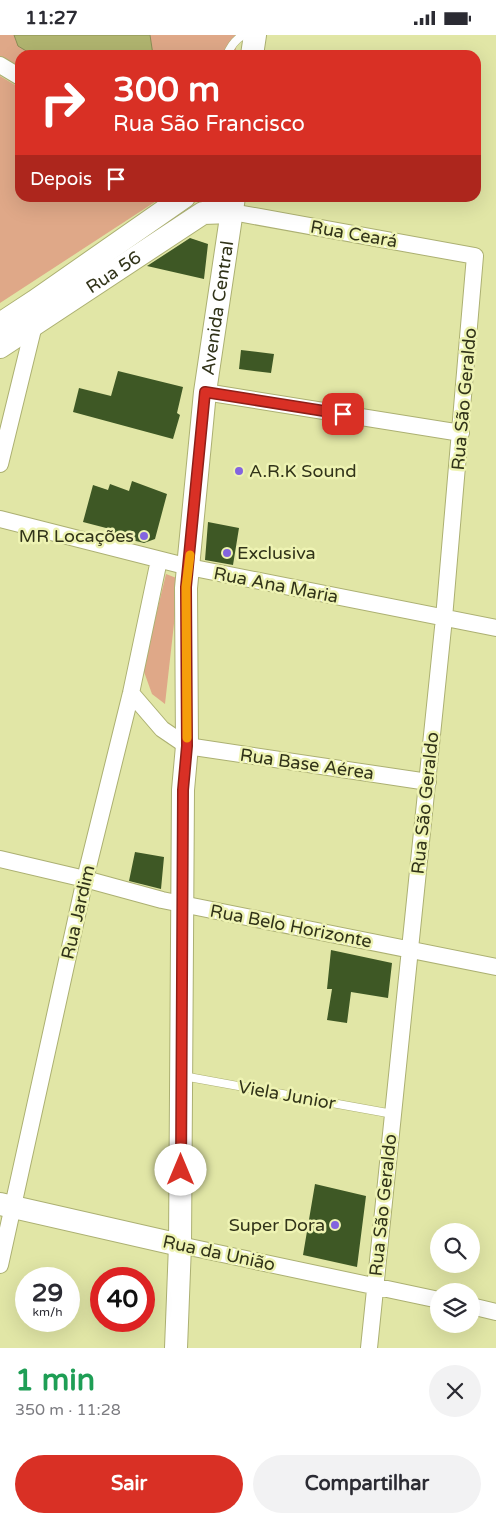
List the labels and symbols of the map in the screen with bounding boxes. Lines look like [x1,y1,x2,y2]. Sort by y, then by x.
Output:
street label: Rua Ceará [309,216,399,252]
street label: Avenida Central [197,239,238,377]
street label: Rua 56 [82,246,145,298]
street label: Rua São Geraldo [447,327,481,471]
pin [322,393,364,435]
place label: A.R.K Sound [249,460,357,482]
marker: A.R.K Sound [233,465,245,477]
place label: MR Locações [19,525,134,547]
marker: MR Locações [138,530,150,542]
place label: Exclusiva [237,542,316,564]
marker: Exclusiva [221,547,233,559]
street label: Rua Ana Maria [212,562,340,608]
street label: Rua São Geraldo [407,731,443,875]
street label: Rua Base Aérea [239,744,375,784]
street label: Rua Jardim [56,863,100,961]
street label: Rua Belo Horizonte [208,900,374,952]
street label: Viela Junior [236,1076,338,1114]
street label: Rua São Geraldo [365,1133,401,1277]
position arrow [154,1143,206,1195]
place label: Super Dora [229,1214,325,1236]
marker: Super Dora [329,1219,341,1231]
street label: Rua da União [161,1230,277,1276]
speed limit sign: 40 [90,1267,155,1332]

